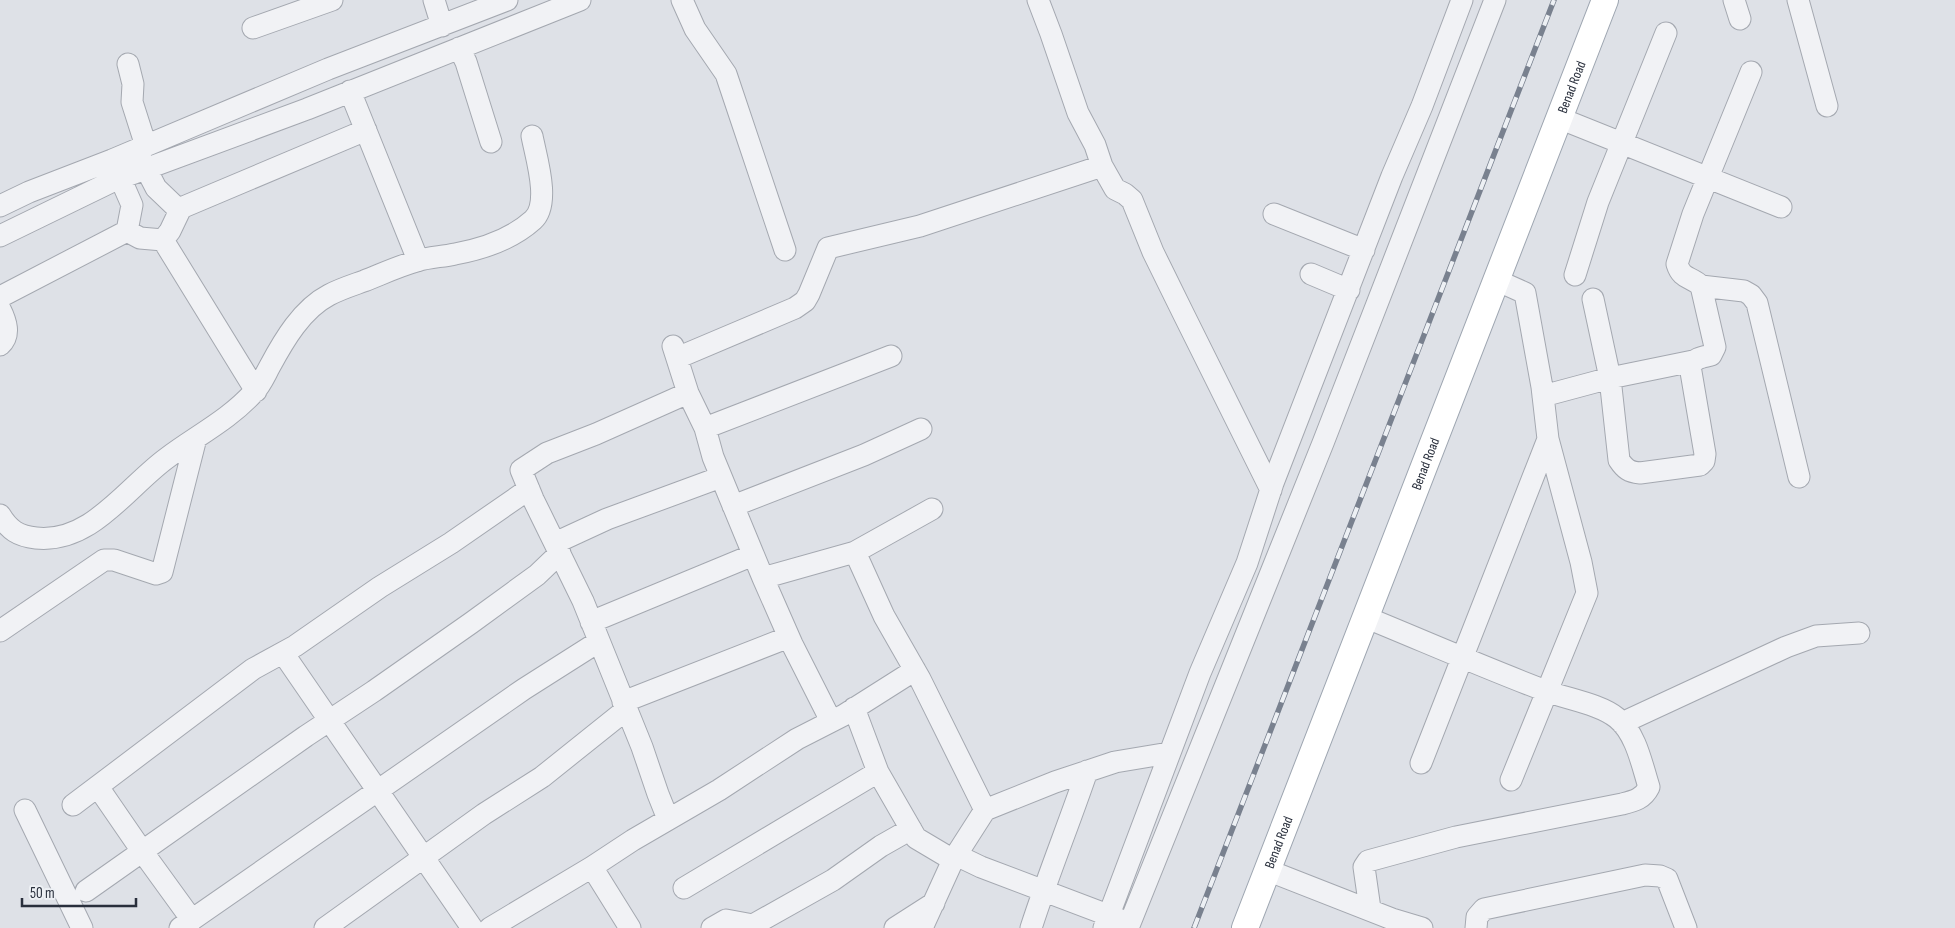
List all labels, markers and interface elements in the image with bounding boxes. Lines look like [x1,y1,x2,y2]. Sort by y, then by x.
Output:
street label: Benad Road [1553,58,1589,116]
street label: Benad Road [1407,435,1443,492]
street label: Benad Road [1260,814,1296,871]
scale bar [22,876,136,908]
text: 50 m [30,884,55,903]

